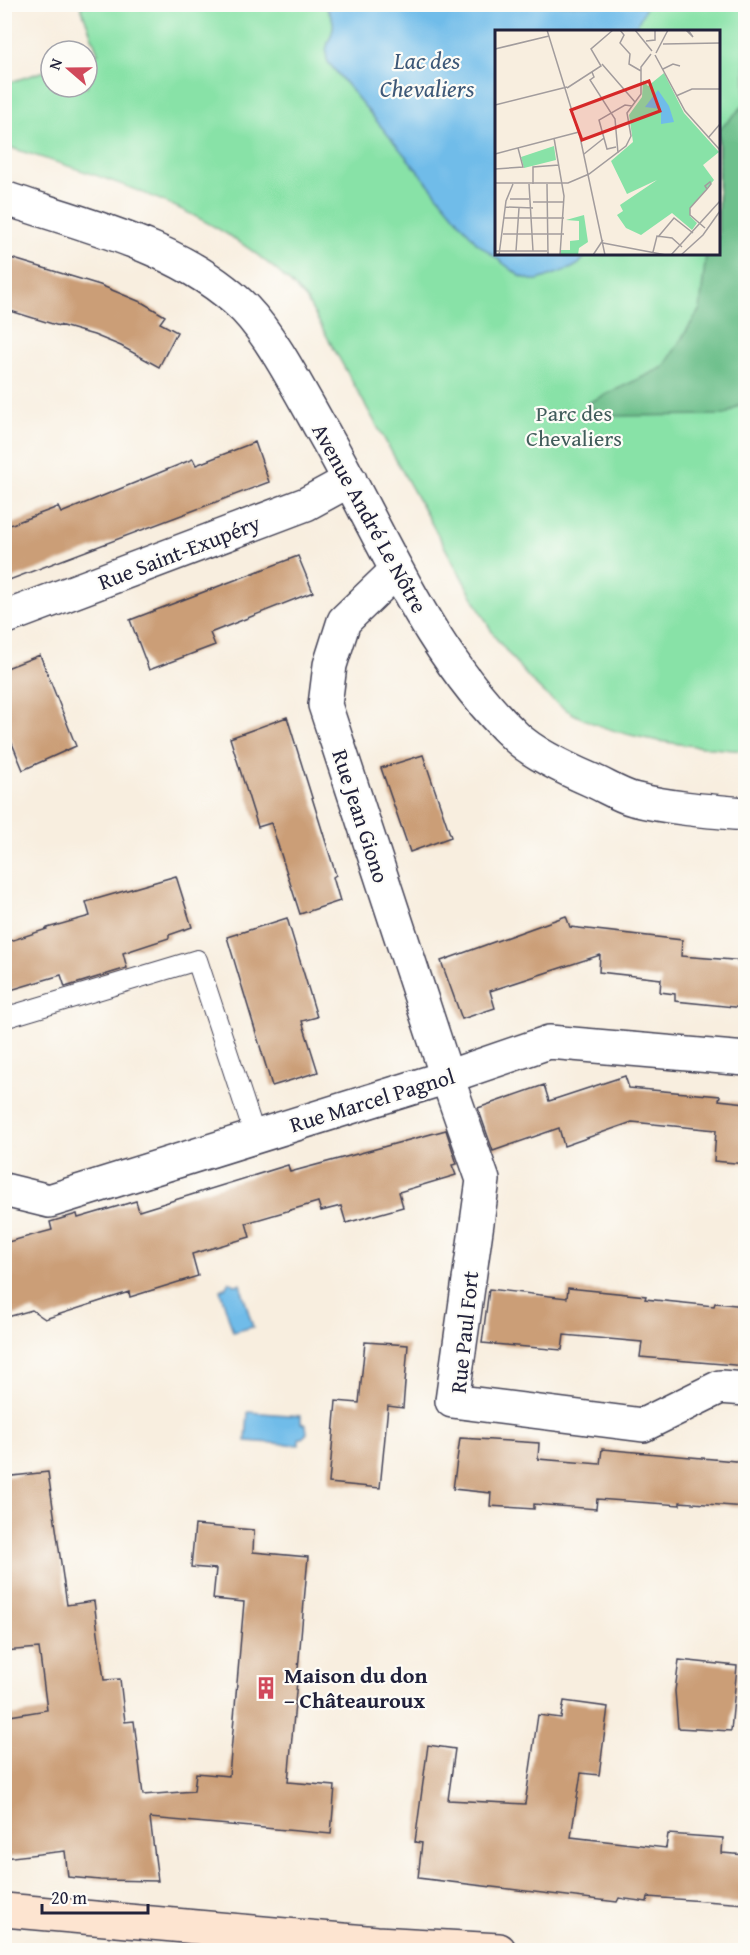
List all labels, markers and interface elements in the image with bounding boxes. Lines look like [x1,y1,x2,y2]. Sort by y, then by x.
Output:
inset map [495,30,720,255]
north arrow [39,39,99,99]
water label: Lac des Chevaliers [380,43,475,106]
text: N [42,54,68,73]
park label: Parc des Chevaliers [526,397,622,454]
street label: Avenue André Le Nôtre [305,417,435,619]
street label: Rue Saint-Exupéry [93,506,265,598]
street label: Rue Jean Giono [324,745,398,887]
street label: Rue Marcel Pagnol [286,1060,458,1140]
street label: Rue Paul Fort [442,1269,486,1395]
place label: Maison du don – Châteauroux [284,1659,427,1716]
building icon: Maison du don – Châteauroux [253,1675,279,1701]
scale bar [42,1877,148,1915]
text: 20 m [51,1884,87,1911]

